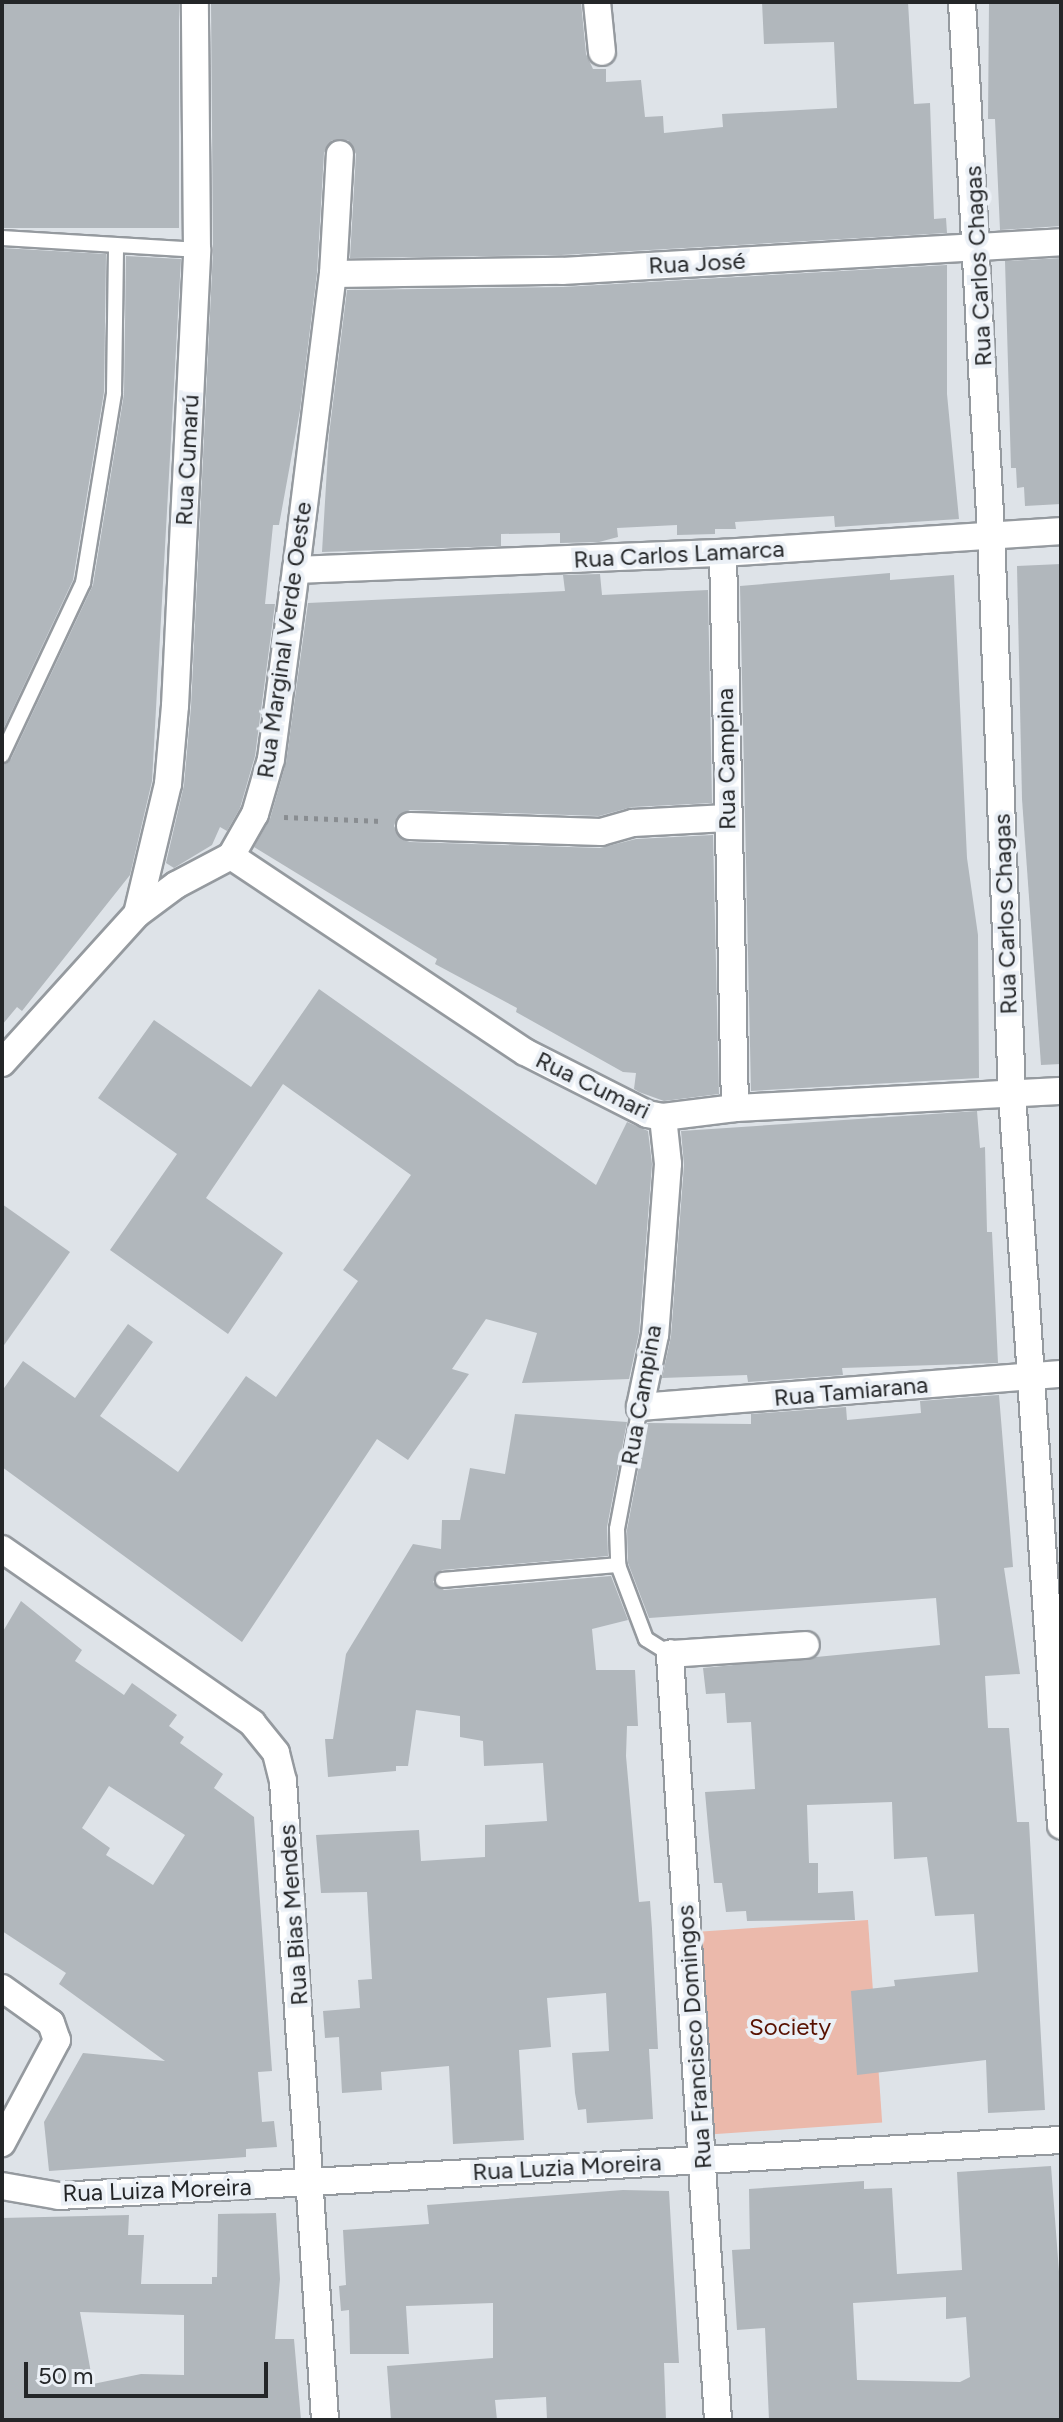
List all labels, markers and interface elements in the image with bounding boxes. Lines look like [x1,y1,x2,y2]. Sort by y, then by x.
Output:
street label: Rua Carlos Chagas [958,165,998,367]
street label: Rua José [648,246,746,280]
street label: Rua Cumarú [169,394,205,526]
street label: Rua Marginal Verde Oeste [250,500,318,780]
street label: Rua Carlos Lamarca [573,534,785,574]
street label: Rua Campina [710,688,742,830]
street label: Rua Carlos Chagas [987,813,1023,1015]
street label: Rua Cumari [531,1045,655,1125]
street label: Rua Campina [614,1323,668,1467]
street label: Rua Tamiarana [773,1370,929,1412]
street label: Rua Bias Mendes [272,1824,314,2006]
street label: Rua Francisco Domingos [670,1904,718,2170]
park label: Society [749,2013,831,2041]
street label: Rua Luzia Moreira [472,2148,662,2186]
street label: Rua Luiza Moreira [62,2172,252,2208]
scale bar [28,2346,272,2396]
text: 50 m [38,2361,94,2390]

